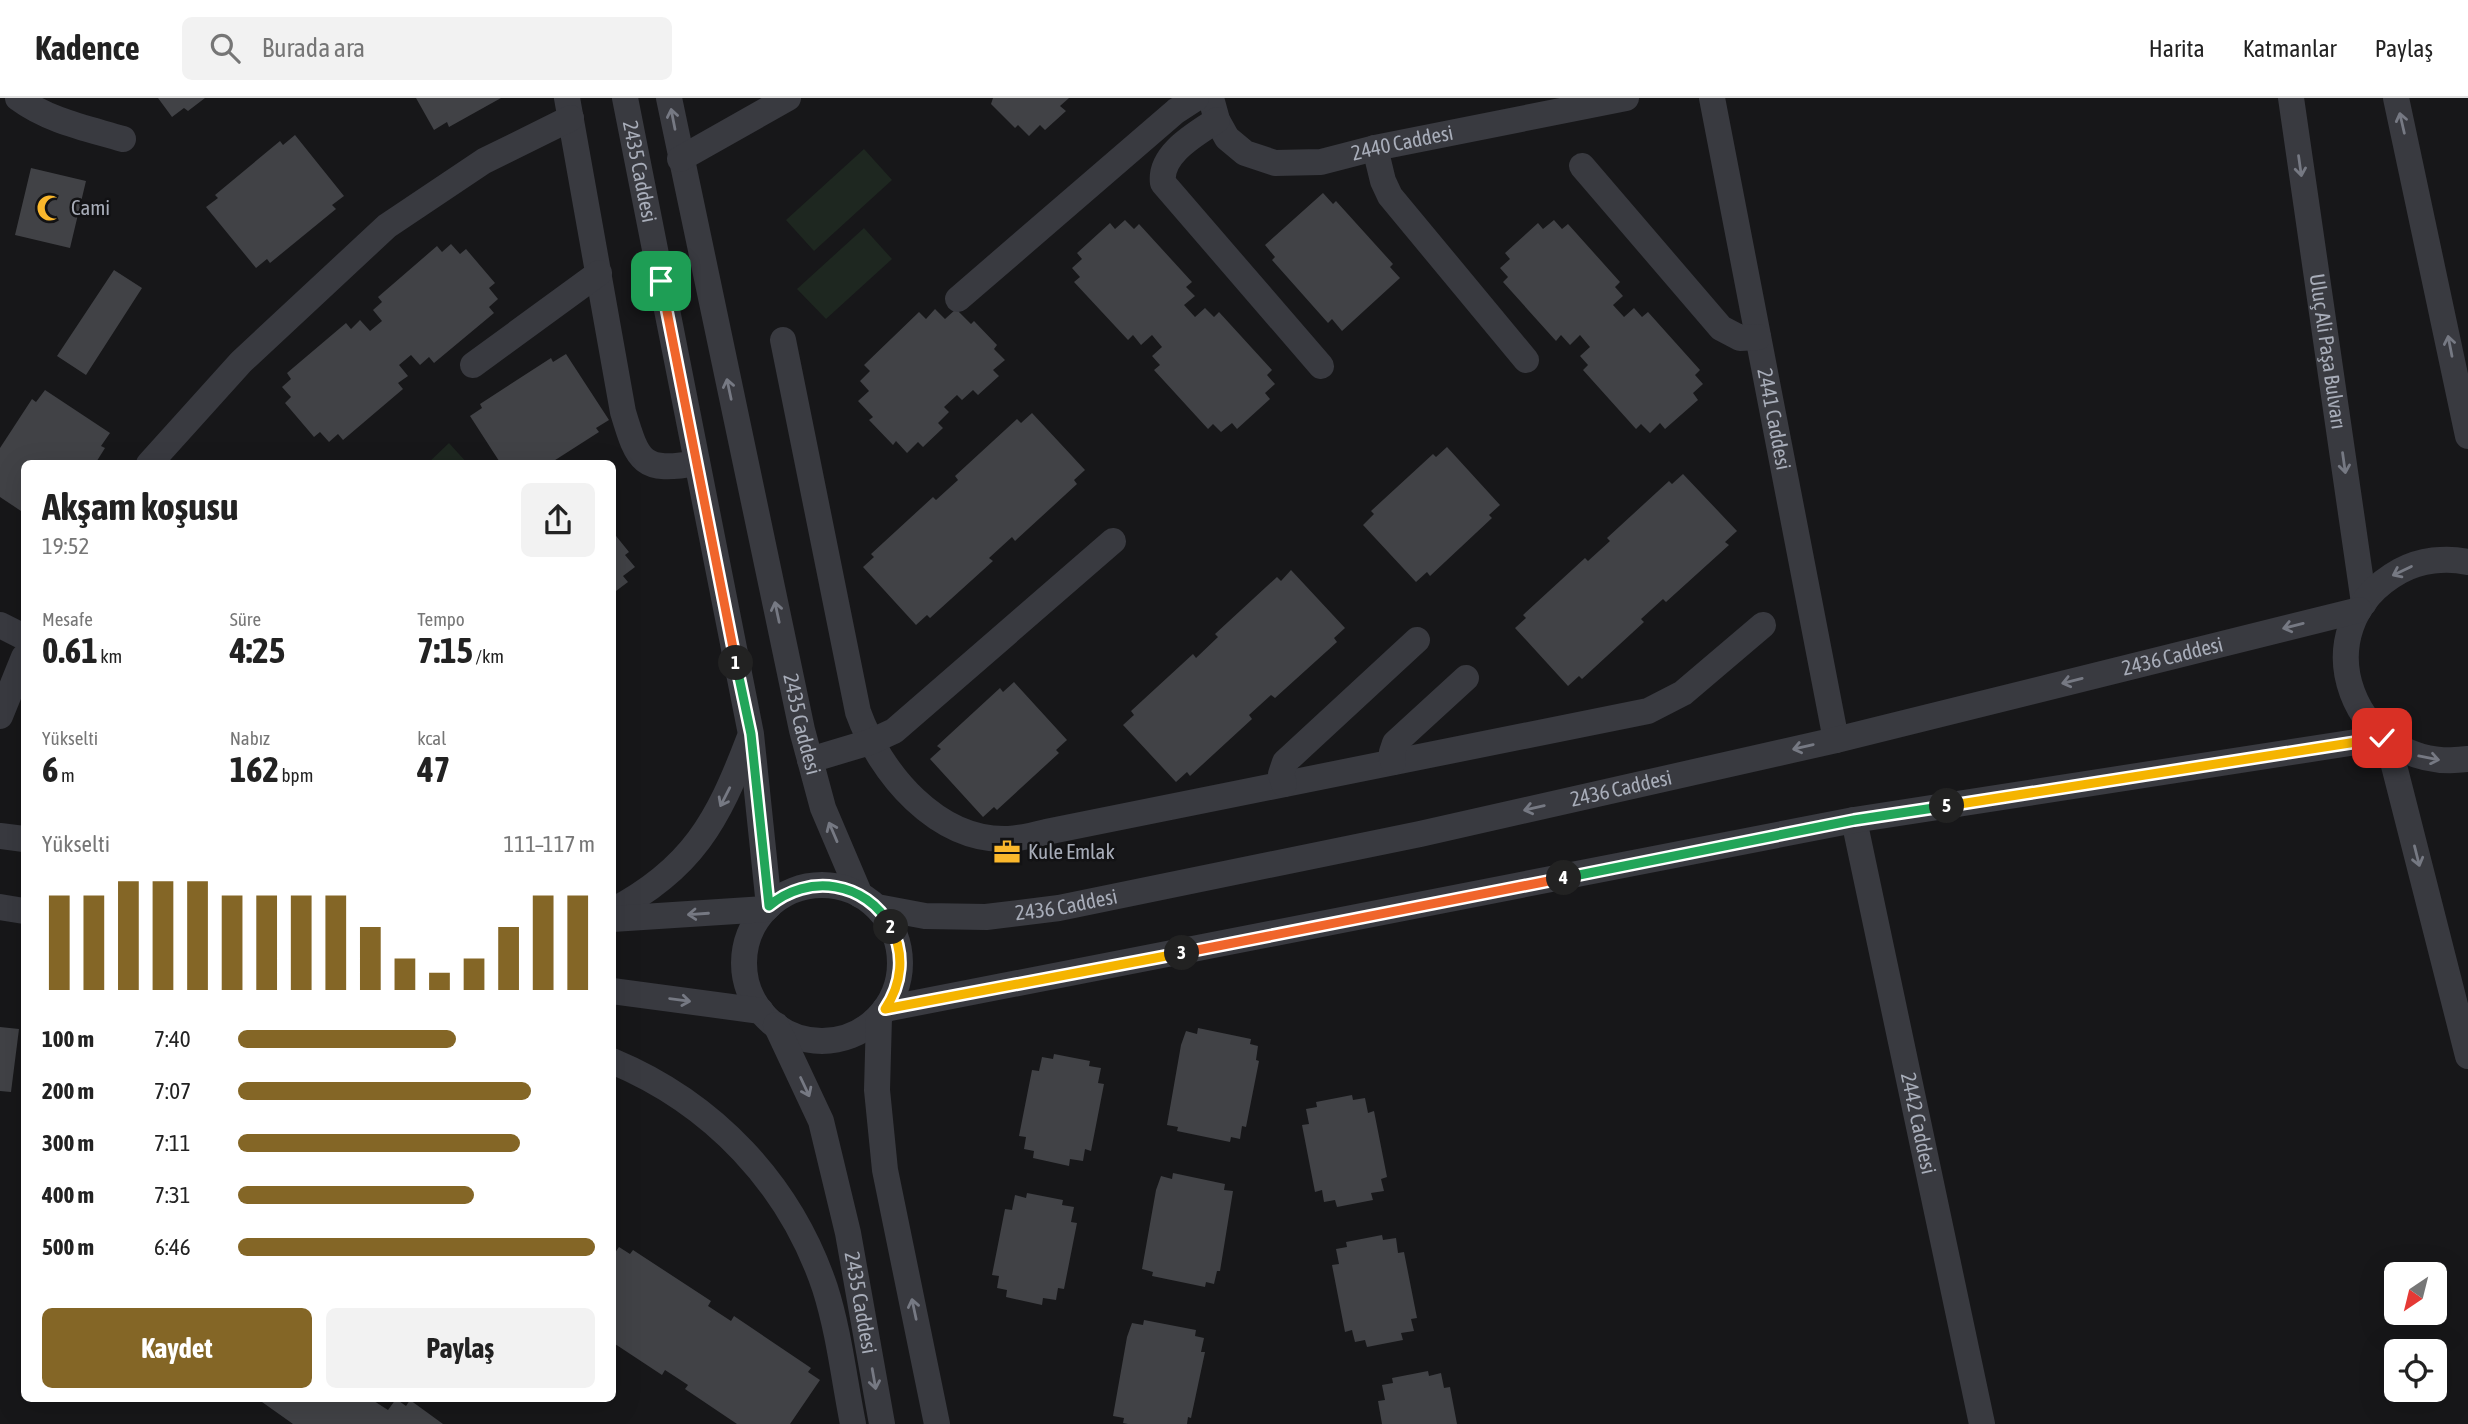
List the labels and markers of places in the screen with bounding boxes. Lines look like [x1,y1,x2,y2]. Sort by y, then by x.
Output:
mosque icon: Cami [35,193,65,223]
place label: Cami [71,195,110,219]
pin [631,251,691,311]
pin: 1 [718,646,754,680]
pin [2352,708,2412,768]
pin: 5 [1930,788,1965,824]
office icon: Kule Emlak [992,837,1022,867]
place label: Kule Emlak [1028,839,1115,863]
pin: 4 [1546,860,1582,896]
pin: 2 [874,910,908,944]
pin: 3 [1164,936,1200,970]

